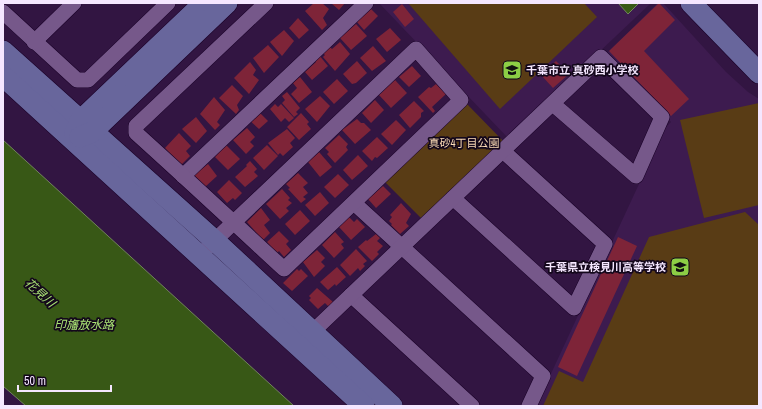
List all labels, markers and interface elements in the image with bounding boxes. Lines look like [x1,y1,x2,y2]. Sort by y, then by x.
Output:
school or university icon: 千葉市立 真砂西小学校 [501,59,523,81]
place label: 千葉市立 真砂西小学校 [526,63,639,77]
park label: 真砂4丁目公園 [428,136,500,150]
school or university icon: 千葉県立検見川高等学校 [669,256,691,278]
place label: 千葉県立検見川高等学校 [545,260,666,274]
water label: 花見川 [21,275,60,312]
water label: 印旛放水路 [54,317,115,333]
scale bar [18,367,111,393]
text: 50 m [24,373,46,389]

